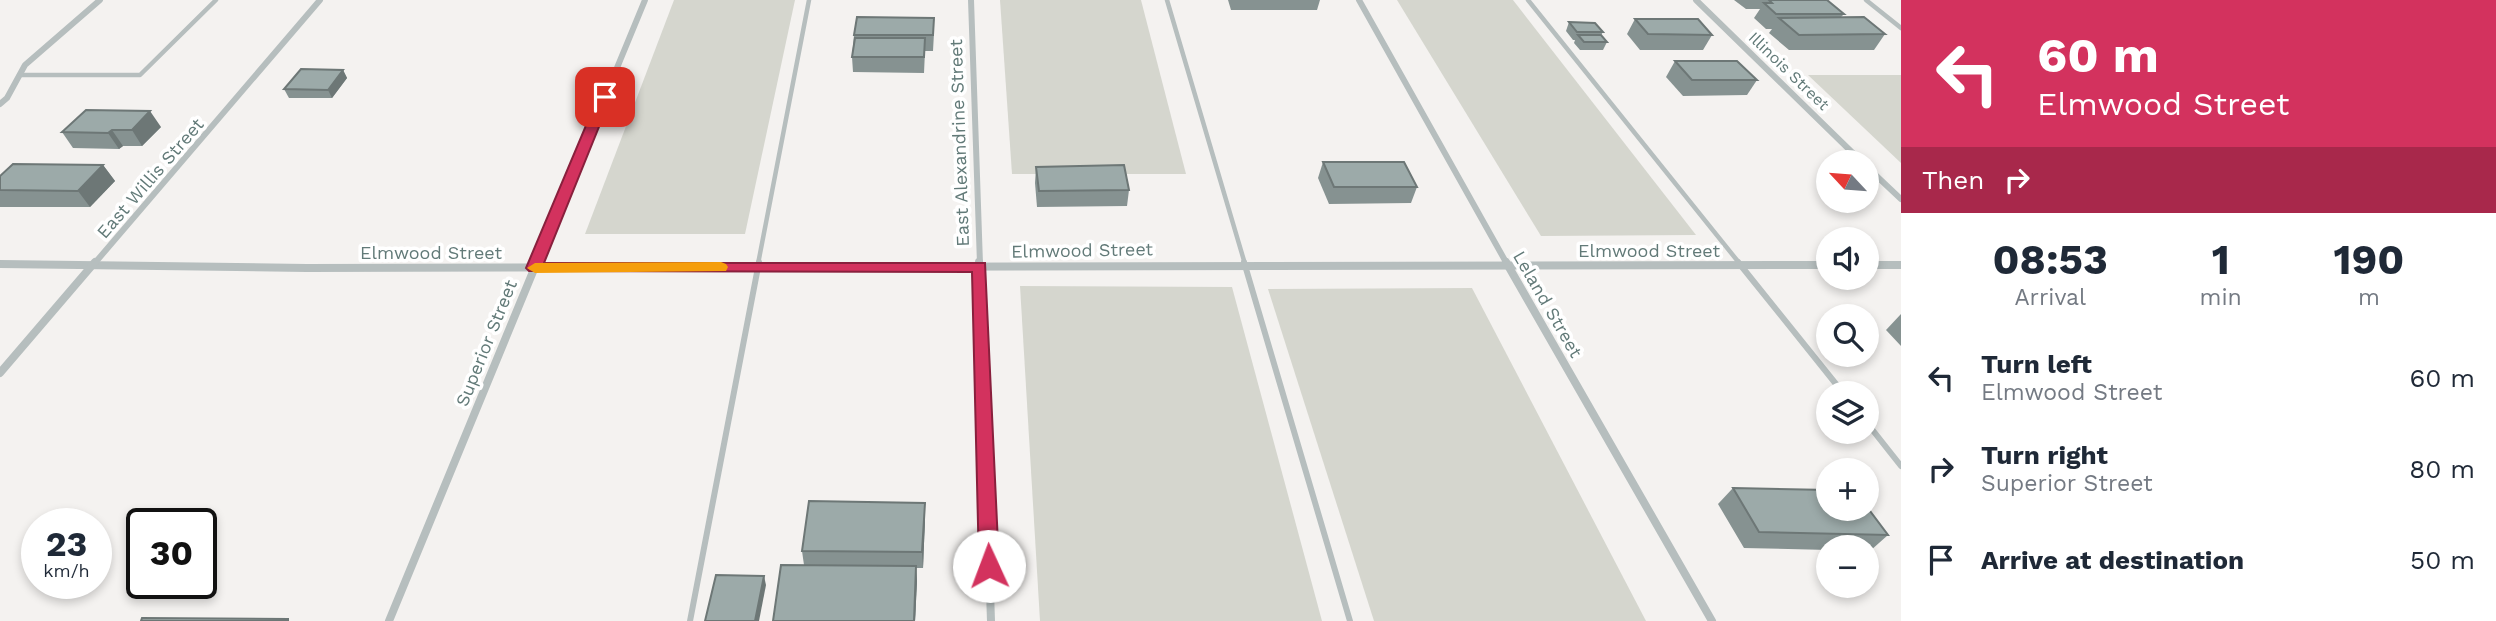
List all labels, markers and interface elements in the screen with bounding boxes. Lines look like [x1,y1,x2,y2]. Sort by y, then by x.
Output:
text: 60 m [2037,26,2159,84]
street label: Illinois Street [1745,28,1833,114]
icon: left [1922,28,2013,119]
street label: East Alexandrine Street [945,38,973,247]
pin [575,67,635,127]
icon: arrive [586,78,624,116]
text: Elmwood Street [2037,85,2289,123]
street label: East Willis Street [92,113,208,242]
north arrow [1816,150,1880,214]
map controls [1816,150,1879,598]
icon: right [1998,161,2036,199]
text: Then [1922,165,1984,195]
button: sound [1816,227,1879,290]
text: 08:53 [1993,235,2108,284]
text: 1 [2212,235,2230,284]
text: 190 [2333,235,2404,284]
street label: Elmwood Street [1011,238,1154,262]
street label: Elmwood Street [1578,240,1720,261]
street label: Elmwood Street [360,242,502,263]
street label: Leland Street [1509,247,1587,361]
street label: Superior Street [451,276,521,409]
text: Arrival [2014,284,2086,311]
text: min [2200,284,2242,311]
text: m [2358,284,2380,311]
button: search [1816,304,1879,367]
text: Turn left [1981,349,2092,379]
icon: left [1922,359,1960,397]
text: 60 m [2409,363,2475,393]
text: Elmwood Street [1981,379,2162,406]
button: layers [1816,381,1879,444]
text: Turn right [1981,440,2108,470]
icon: right [1922,450,1960,488]
text: 80 m [2409,454,2475,484]
button: + [1816,458,1879,521]
text: Superior Street [1981,470,2153,497]
speed limit sign: 30 [126,508,217,599]
text: 23 [46,523,87,565]
position arrow [952,529,1026,603]
button: − [1816,535,1879,598]
icon: arrive [1922,541,1960,579]
text: Arrive at destination [1981,545,2244,575]
text: 50 m [2410,545,2475,575]
text: km/h [43,560,90,581]

